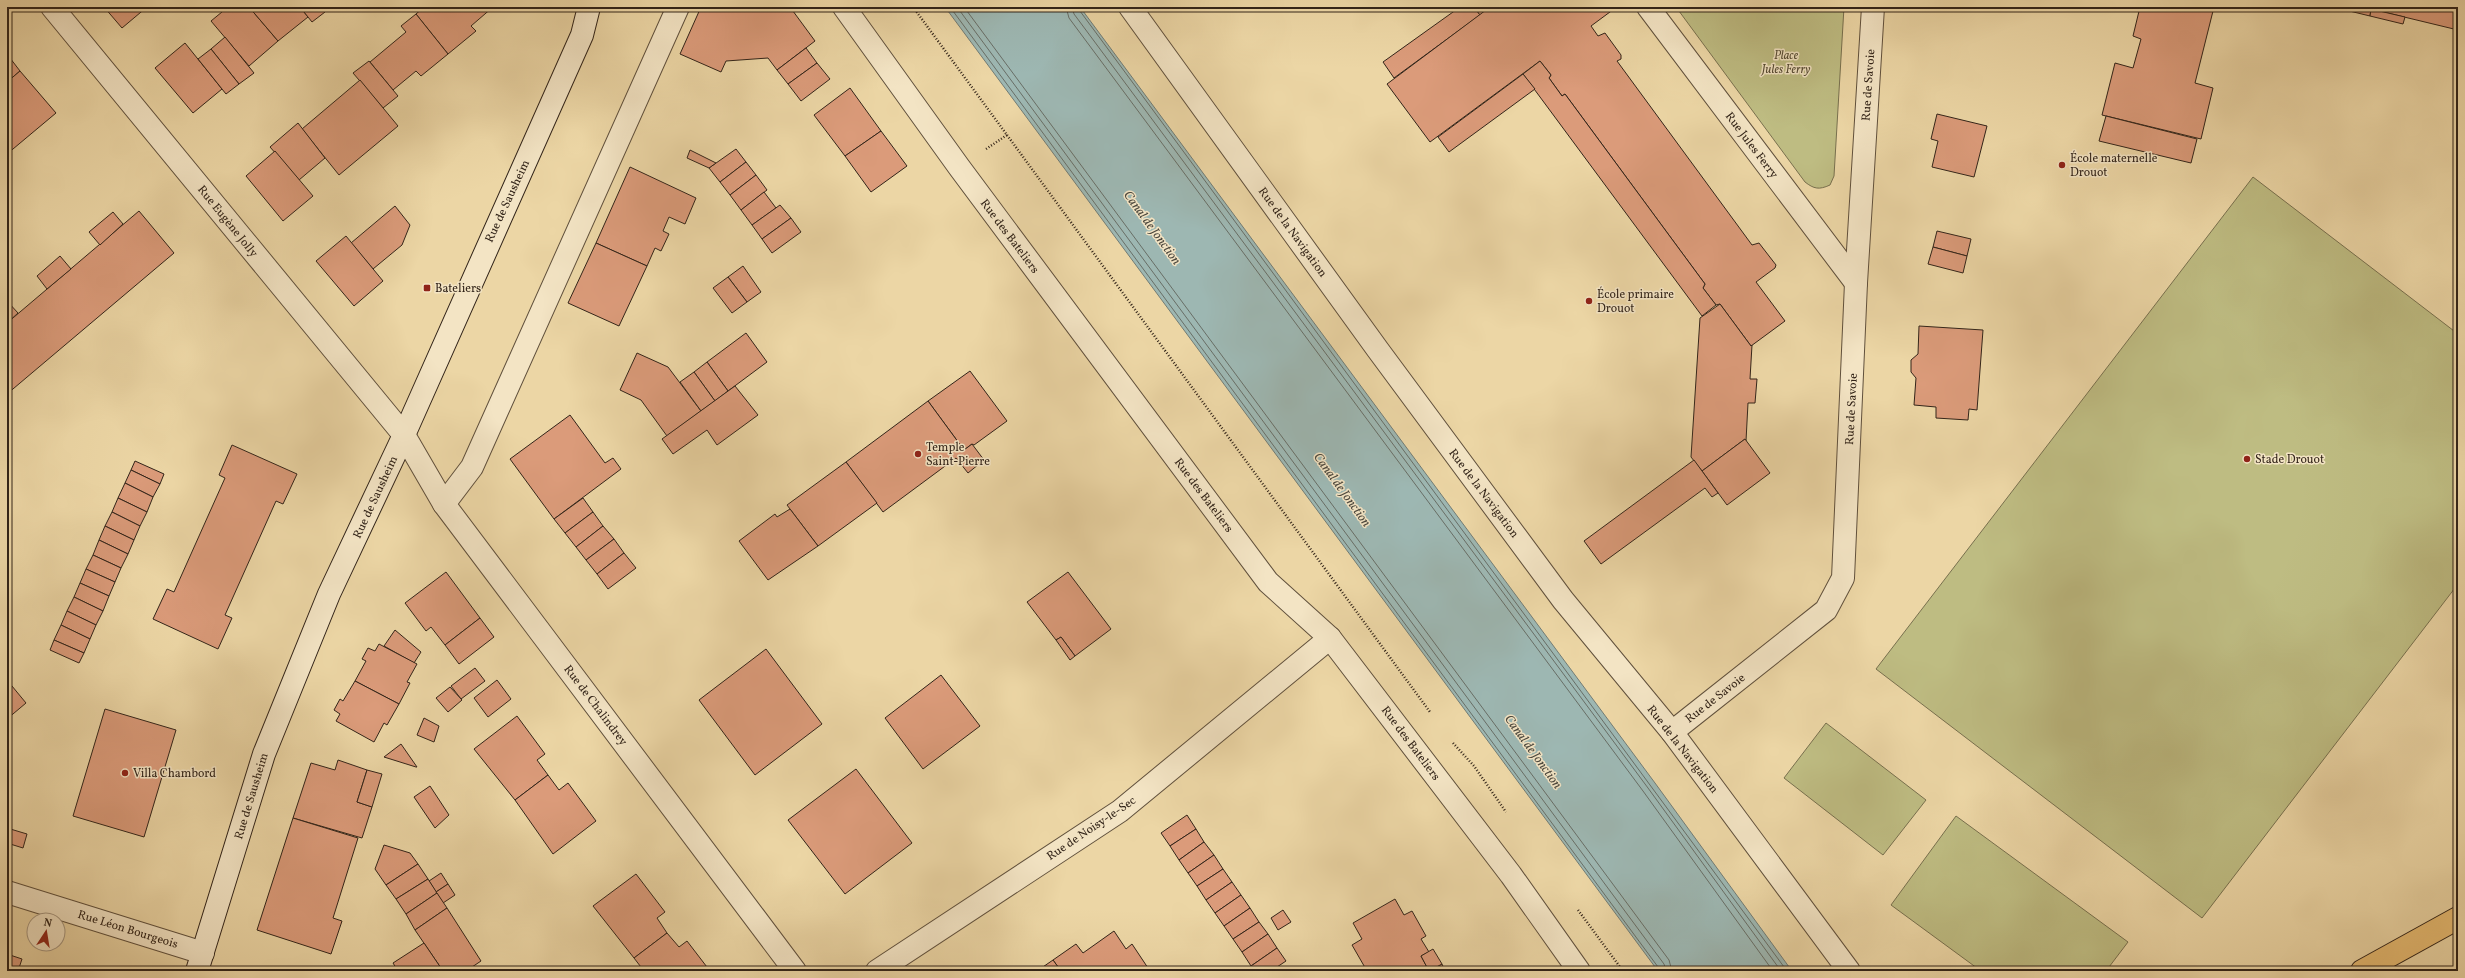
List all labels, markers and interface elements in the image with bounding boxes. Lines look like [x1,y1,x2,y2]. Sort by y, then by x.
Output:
park label: Place Jules Ferry [1761,48,1811,78]
street label: Rue de Savoie [1859,48,1880,122]
street label: Rue Jules Ferry [1721,109,1782,182]
place label: École maternelle Drouot [2070,150,2158,181]
street label: Rue de Sausheim [482,157,534,245]
marker: École maternelle Drouot [2057,160,2067,170]
street label: Rue Eugène Jolly [193,182,261,261]
street label: Rue de la Navigation [1254,184,1330,281]
water label: Canal de Jonction [1118,187,1185,269]
street label: Rue des Bateliers [976,196,1042,277]
place label: Bateliers [435,281,481,297]
marker: Bateliers [422,283,432,293]
place label: École primaire Drouot [1597,286,1674,317]
marker: École primaire Drouot [1584,296,1594,306]
street label: Rue de Savoie [1842,372,1862,445]
place label: Temple Saint-Pierre [926,440,990,470]
street label: Rue de la Navigation [1444,446,1522,541]
marker: Temple Saint-Pierre [913,449,923,459]
water label: Canal de Jonction [1308,449,1375,531]
place label: Stade Drouot [2255,452,2324,468]
street label: Rue de Sausheim [350,453,402,541]
marker: Stade Drouot [2242,454,2252,464]
street label: Rue des Bateliers [1170,455,1236,536]
street label: Rue de Chalindrey [560,662,631,750]
street label: Rue de Savoie [1682,670,1749,727]
street label: Rue de la Navigation [1643,702,1722,797]
street label: Rue des Bateliers [1377,703,1443,784]
water label: Canal de Jonction [1499,711,1566,793]
street label: Rue de Sausheim [231,751,273,841]
place label: Villa Chambord [133,766,216,782]
marker: Villa Chambord [120,768,130,778]
street label: Rue de Noisy-le-Sec [1044,793,1139,865]
street label: Rue Léon Bourgeois [76,907,180,953]
north arrow [26,912,66,952]
text: N [42,916,53,932]

